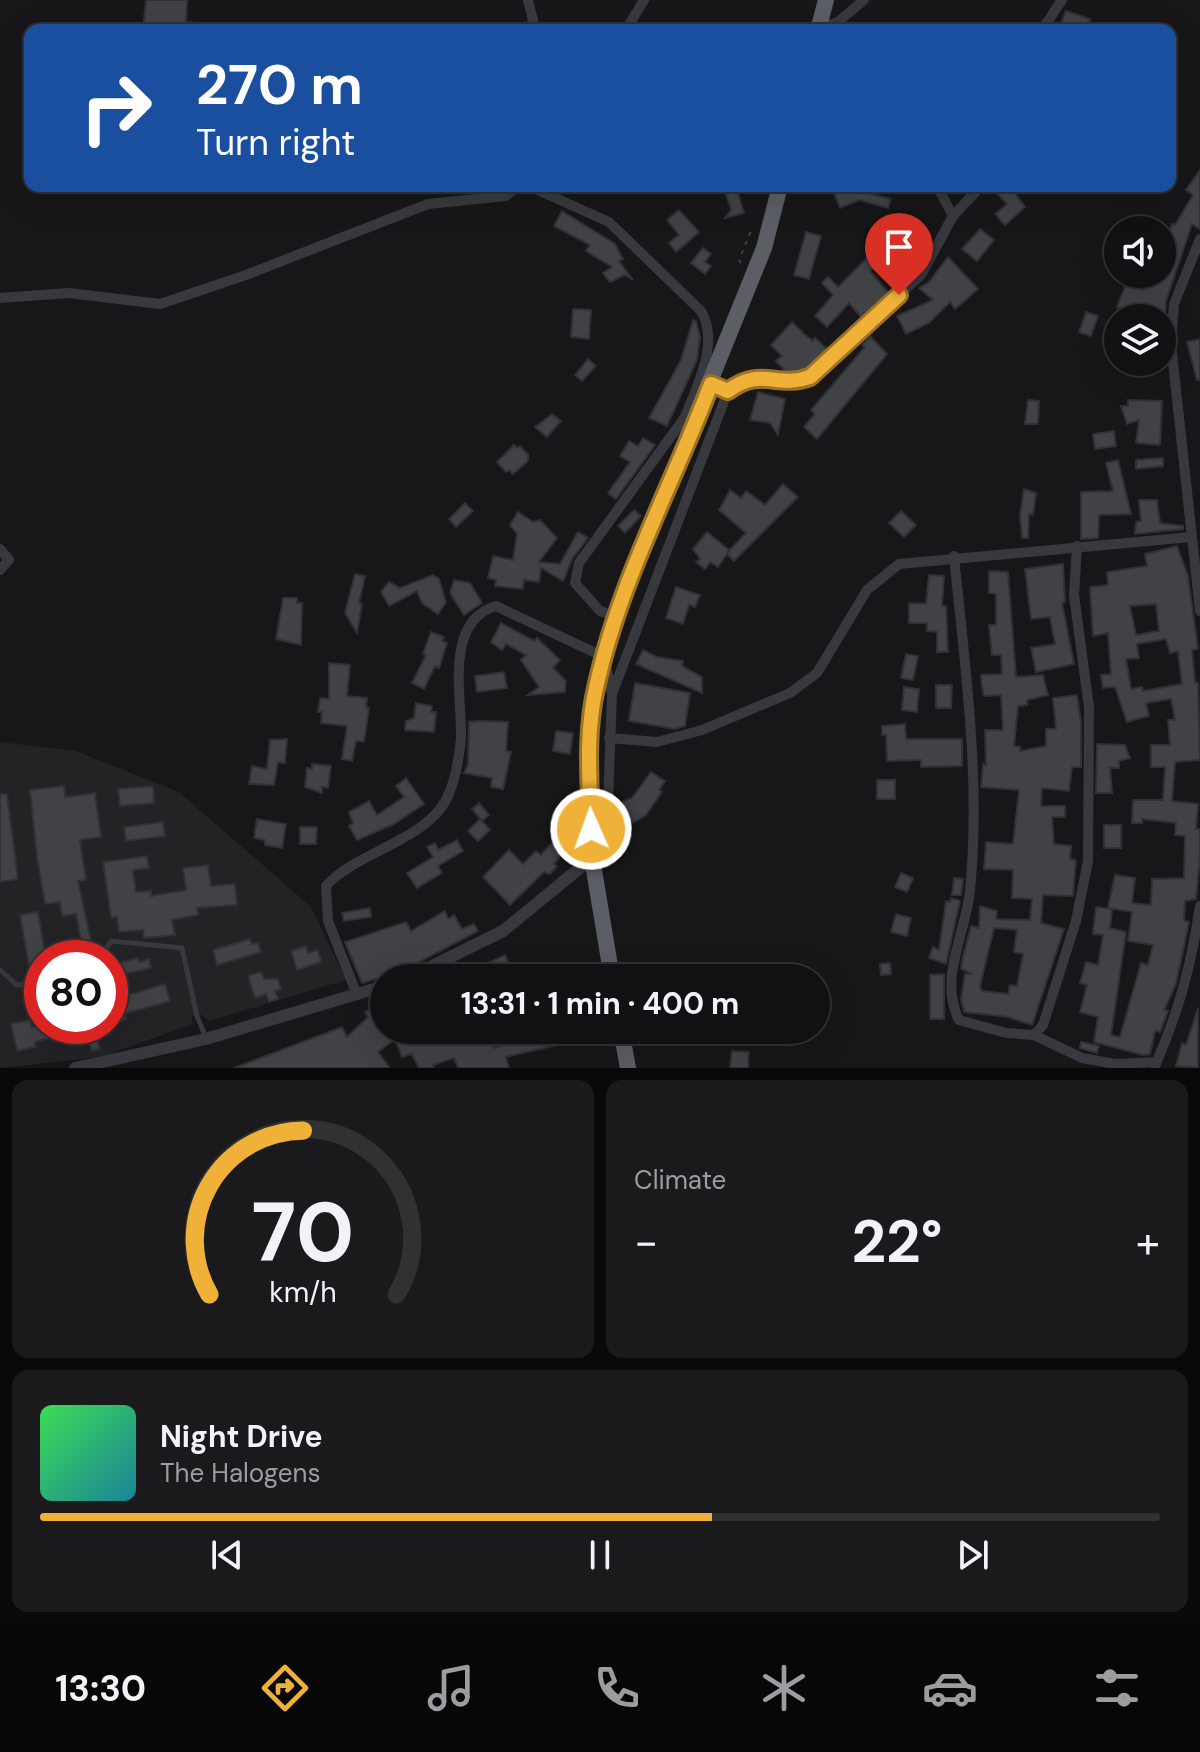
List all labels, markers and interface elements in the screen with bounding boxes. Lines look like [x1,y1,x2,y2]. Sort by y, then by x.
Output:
text: 270 m [196,48,363,121]
icon: right [64,56,168,160]
text: Turn right [196,119,355,166]
pin [865,213,933,295]
map controls [1104,216,1176,376]
button: sound [1104,216,1176,288]
icon: arrive [877,225,921,269]
button: layers [1104,304,1176,376]
position arrow [549,787,633,871]
speed limit sign: 80 [24,940,128,1044]
text: 13:31 · 1 min · 400 m [461,984,739,1023]
text: Climate [634,1163,726,1197]
text: 70 [252,1178,354,1287]
text: 22° [851,1202,943,1281]
text: − [634,1213,658,1271]
text: + [1136,1213,1160,1271]
text: km/h [269,1274,337,1311]
text: Night Drive [160,1417,323,1456]
text: The Halogens [160,1456,320,1490]
icon: previous [205,1533,249,1577]
icon: pause [578,1533,622,1577]
icon: next [951,1533,995,1577]
icon: directions [257,1660,313,1716]
icon: music [423,1660,479,1716]
icon: phone [589,1660,645,1716]
icon: climate [756,1660,812,1716]
icon: car [922,1660,978,1716]
icon: filters [1089,1660,1145,1716]
text: 13:30 [55,1665,146,1712]

